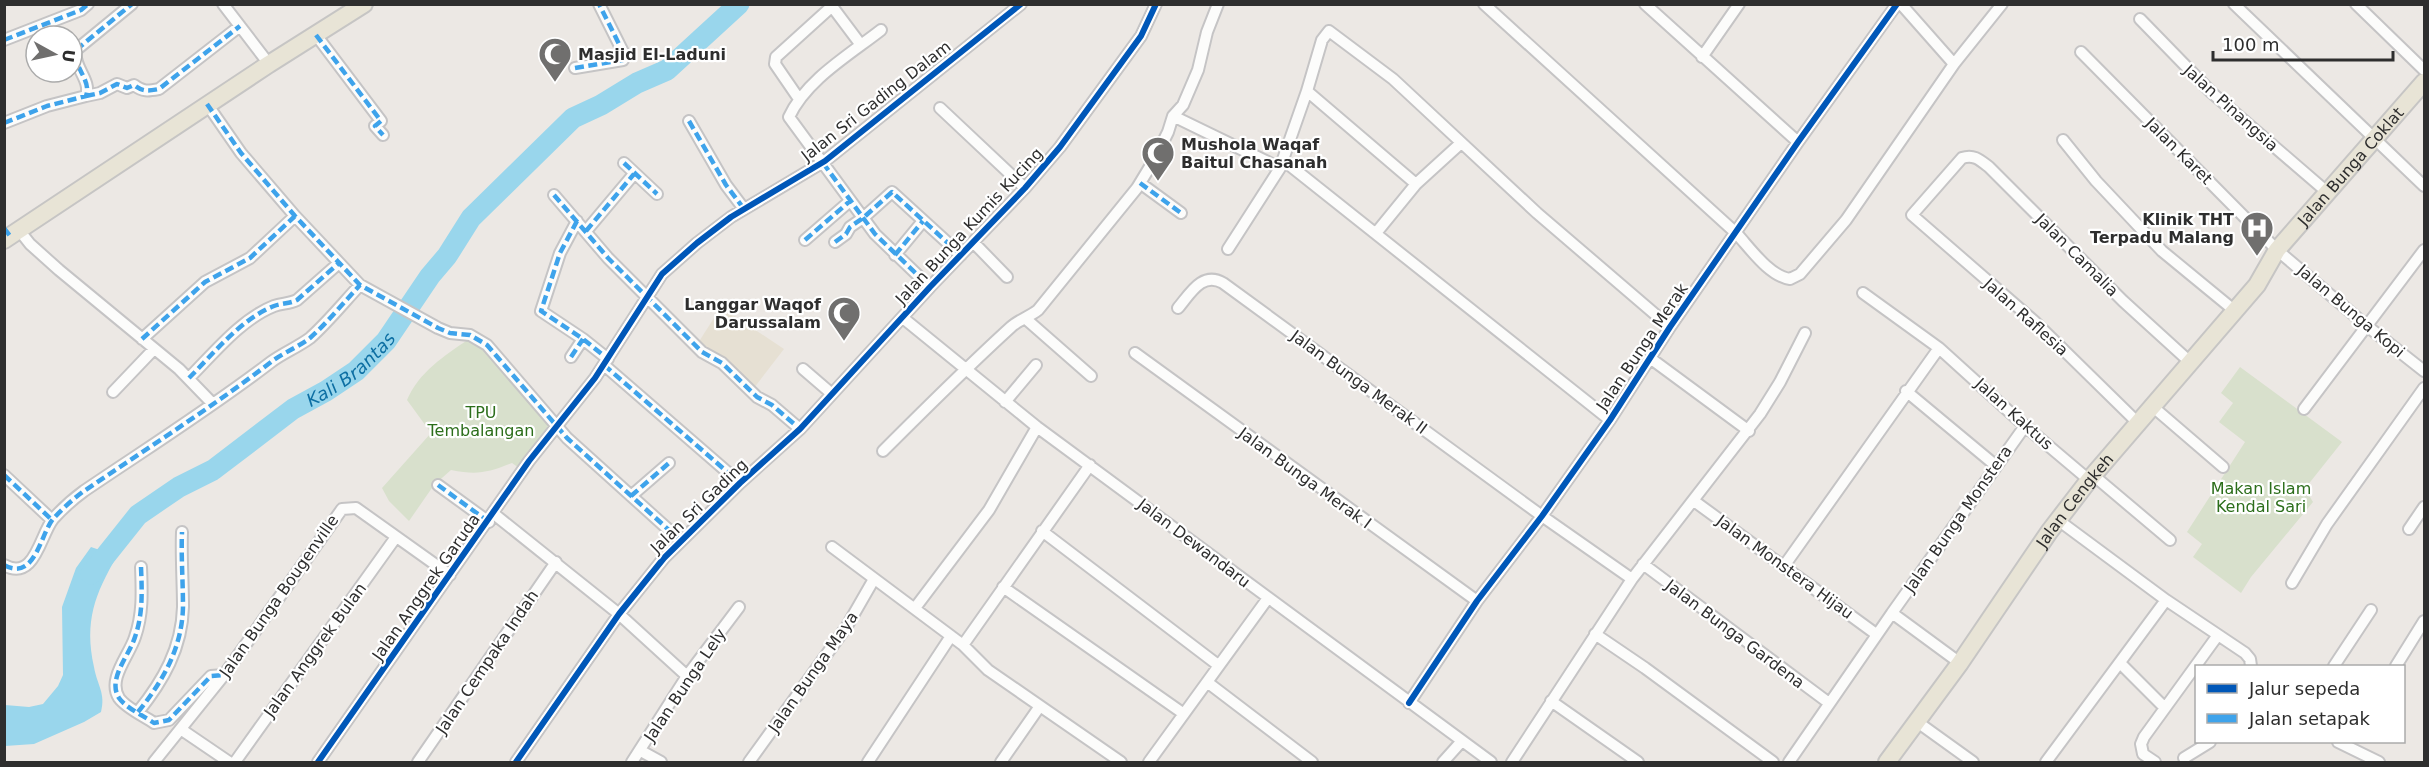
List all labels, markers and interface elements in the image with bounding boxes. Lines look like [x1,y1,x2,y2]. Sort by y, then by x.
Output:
north arrow [24,24,84,84]
scale bar [2213,24,2393,62]
text: 100 m [2222,34,2280,55]
mosque icon: Masjid El-Laduni [537,36,573,83]
street label: Jalan Sri Gading Dalam [797,37,955,166]
place label: Masjid El-Laduni [578,45,726,64]
text: U [58,48,79,64]
street label: Jalan Pinangsia [2179,60,2282,155]
street label: Jalan Bunga Coklat [2293,103,2407,230]
street label: Jalan Karet [2141,113,2216,188]
mosque icon: Mushola Waqaf Baitul Chasanah [1140,135,1176,182]
place label: Mushola Waqaf Baitul Chasanah [1181,135,1327,172]
street label: Jalan Bunga Kumis Kucing [891,144,1047,309]
street label: Jalan Camalia [2031,209,2122,300]
place label: Klinik THT Terpadu Malang [2090,210,2234,247]
hospital icon: Klinik THT Terpadu Malang [2239,210,2275,257]
street label: Jalan Bunga Kopi [2293,260,2409,361]
street label: Jalan Raflesia [1979,273,2072,360]
street label: Jalan Bunga Merak [1592,279,1692,415]
place label: Langgar Waqof Darussalam [684,295,822,332]
mosque icon: Langgar Waqof Darussalam [826,295,862,342]
street label: Jalan Bunga Merak II [1286,325,1431,438]
water label: Kali Brantas [302,328,399,410]
street label: Jalan Kaktus [1970,373,2057,454]
park label: TPU Tembalangan [427,403,534,440]
street label: Jalan Bunga Merak I [1234,423,1375,533]
street label: Jalan Bunga Monstera [1899,442,2016,597]
street label: Jalan Cengkeh [2031,450,2117,552]
street label: Jalan Sri Gading [646,455,751,558]
park label: Makan Islam Kendal Sari [2211,479,2311,516]
street label: Jalan Dewandaru [1133,494,1254,591]
street label: Jalan Anggrek Garuda [368,510,484,665]
street label: Jalan Monstera Hijau [1712,510,1857,623]
street label: Jalan Bunga Bougenville [215,511,342,682]
street label: Jalan Bunga Gardena [1661,575,1808,692]
street label: Jalan Anggrek Bulan [259,579,370,722]
street label: Jalan Cempaka Indah [431,586,542,738]
street label: Jalan Bunga Maya [764,608,862,737]
street label: Jalan Bunga Lely [639,625,730,746]
legend [2195,665,2405,743]
text: Jalur sepeda [2248,678,2360,699]
text: Jalan setapak [2248,708,2370,729]

